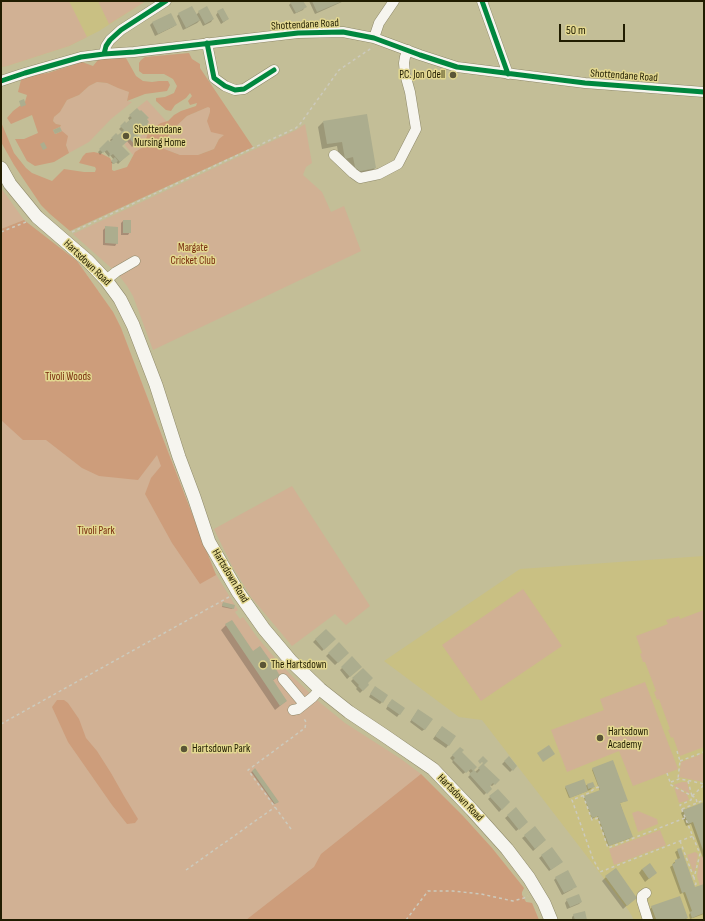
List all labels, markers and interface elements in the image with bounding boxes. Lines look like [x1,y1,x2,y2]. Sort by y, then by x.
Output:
scale bar [561,16,627,42]
street label: Shottendane Road [271,17,339,33]
text: 50 m [566,23,586,38]
street label: Shottendane Road [590,67,658,85]
place label: P.C. Jon Odell [399,68,445,82]
marker: P.C. Jon Odell [448,70,458,80]
place label: Shottendane Nursing Home [134,123,186,149]
marker: Shottendane Nursing Home [121,131,131,141]
street label: Hartsdown Road [61,237,113,289]
park label: Margate Cricket Club [171,241,215,267]
park label: Tivoli Woods [45,370,91,384]
park label: Tivoli Park [77,524,115,538]
street label: Hartsdown Road [209,547,251,605]
place label: The Hartsdown [271,658,327,672]
marker: The Hartsdown [258,660,268,670]
place label: Hartsdown Academy [608,725,648,751]
marker: Hartsdown Academy [595,733,605,743]
place label: Hartsdown Park [192,742,250,756]
marker: Hartsdown Park [179,744,189,754]
street label: Hartsdown Road [434,772,486,824]

